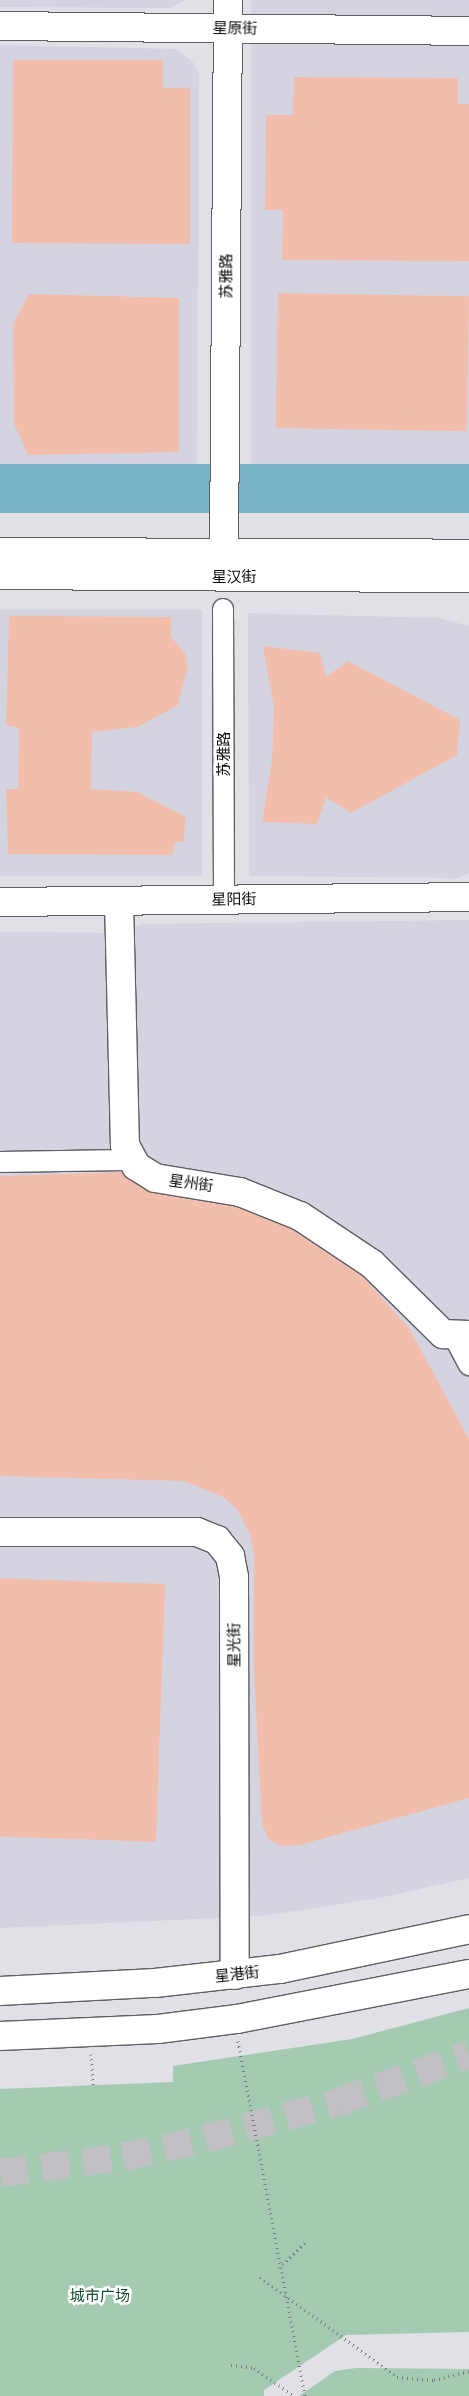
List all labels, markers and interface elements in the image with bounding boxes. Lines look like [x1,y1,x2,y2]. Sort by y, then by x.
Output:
street label: 星原街 [212,19,258,37]
street label: 苏雅路 [217,254,235,298]
street label: 星汉街 [212,568,256,586]
street label: 苏雅路 [215,732,233,776]
street label: 星阳街 [211,890,257,908]
street label: 星州街 [167,1171,215,1195]
street label: 星光街 [225,1623,243,1667]
street label: 星港街 [214,1963,260,1985]
park label: 城市广场 [70,2287,130,2305]

